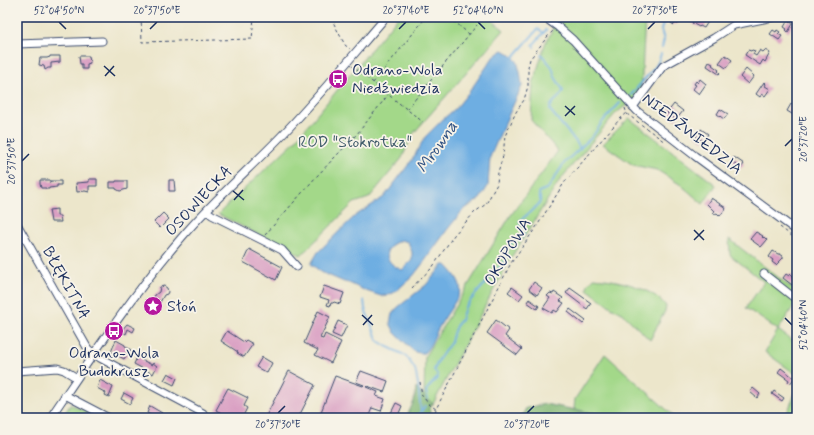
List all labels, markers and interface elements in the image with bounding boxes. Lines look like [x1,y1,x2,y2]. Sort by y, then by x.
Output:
text: 52°04'50"N [34,4,85,18]
text: 20°37'50"E [134,4,181,18]
text: 20°37'40"E [383,4,429,18]
text: 52°04'40"N [453,4,503,18]
text: 20°37'30"E [632,4,678,18]
place label: Odrano-Wola Niedźwiedzia [352,60,443,99]
bus stop icon: Odrano-Wola Niedźwiedzia [327,68,349,90]
street label: NIEDŹWIEDZIA [638,88,746,180]
text: 20°37'20"E [797,116,811,162]
water label: Mrowna [411,117,463,177]
park label: ROD "Stokrotka" [298,132,412,153]
text: 20°37'50"E [5,137,19,184]
street label: OSOWIECKA [161,161,237,241]
street label: OKOPOWA [480,214,536,290]
street label: BŁĘKITNA [37,243,95,323]
place icon: Słoń [142,295,164,317]
place label: Słoń [167,296,196,317]
text: 52°04'40"N [797,300,811,350]
bus stop icon: Odrano-Wola Budokrusz [103,320,125,342]
place label: Odrano-Wola Budokrusz [69,343,159,382]
text: 20°37'30"E [255,418,301,432]
text: 20°37'20"E [504,418,550,432]

